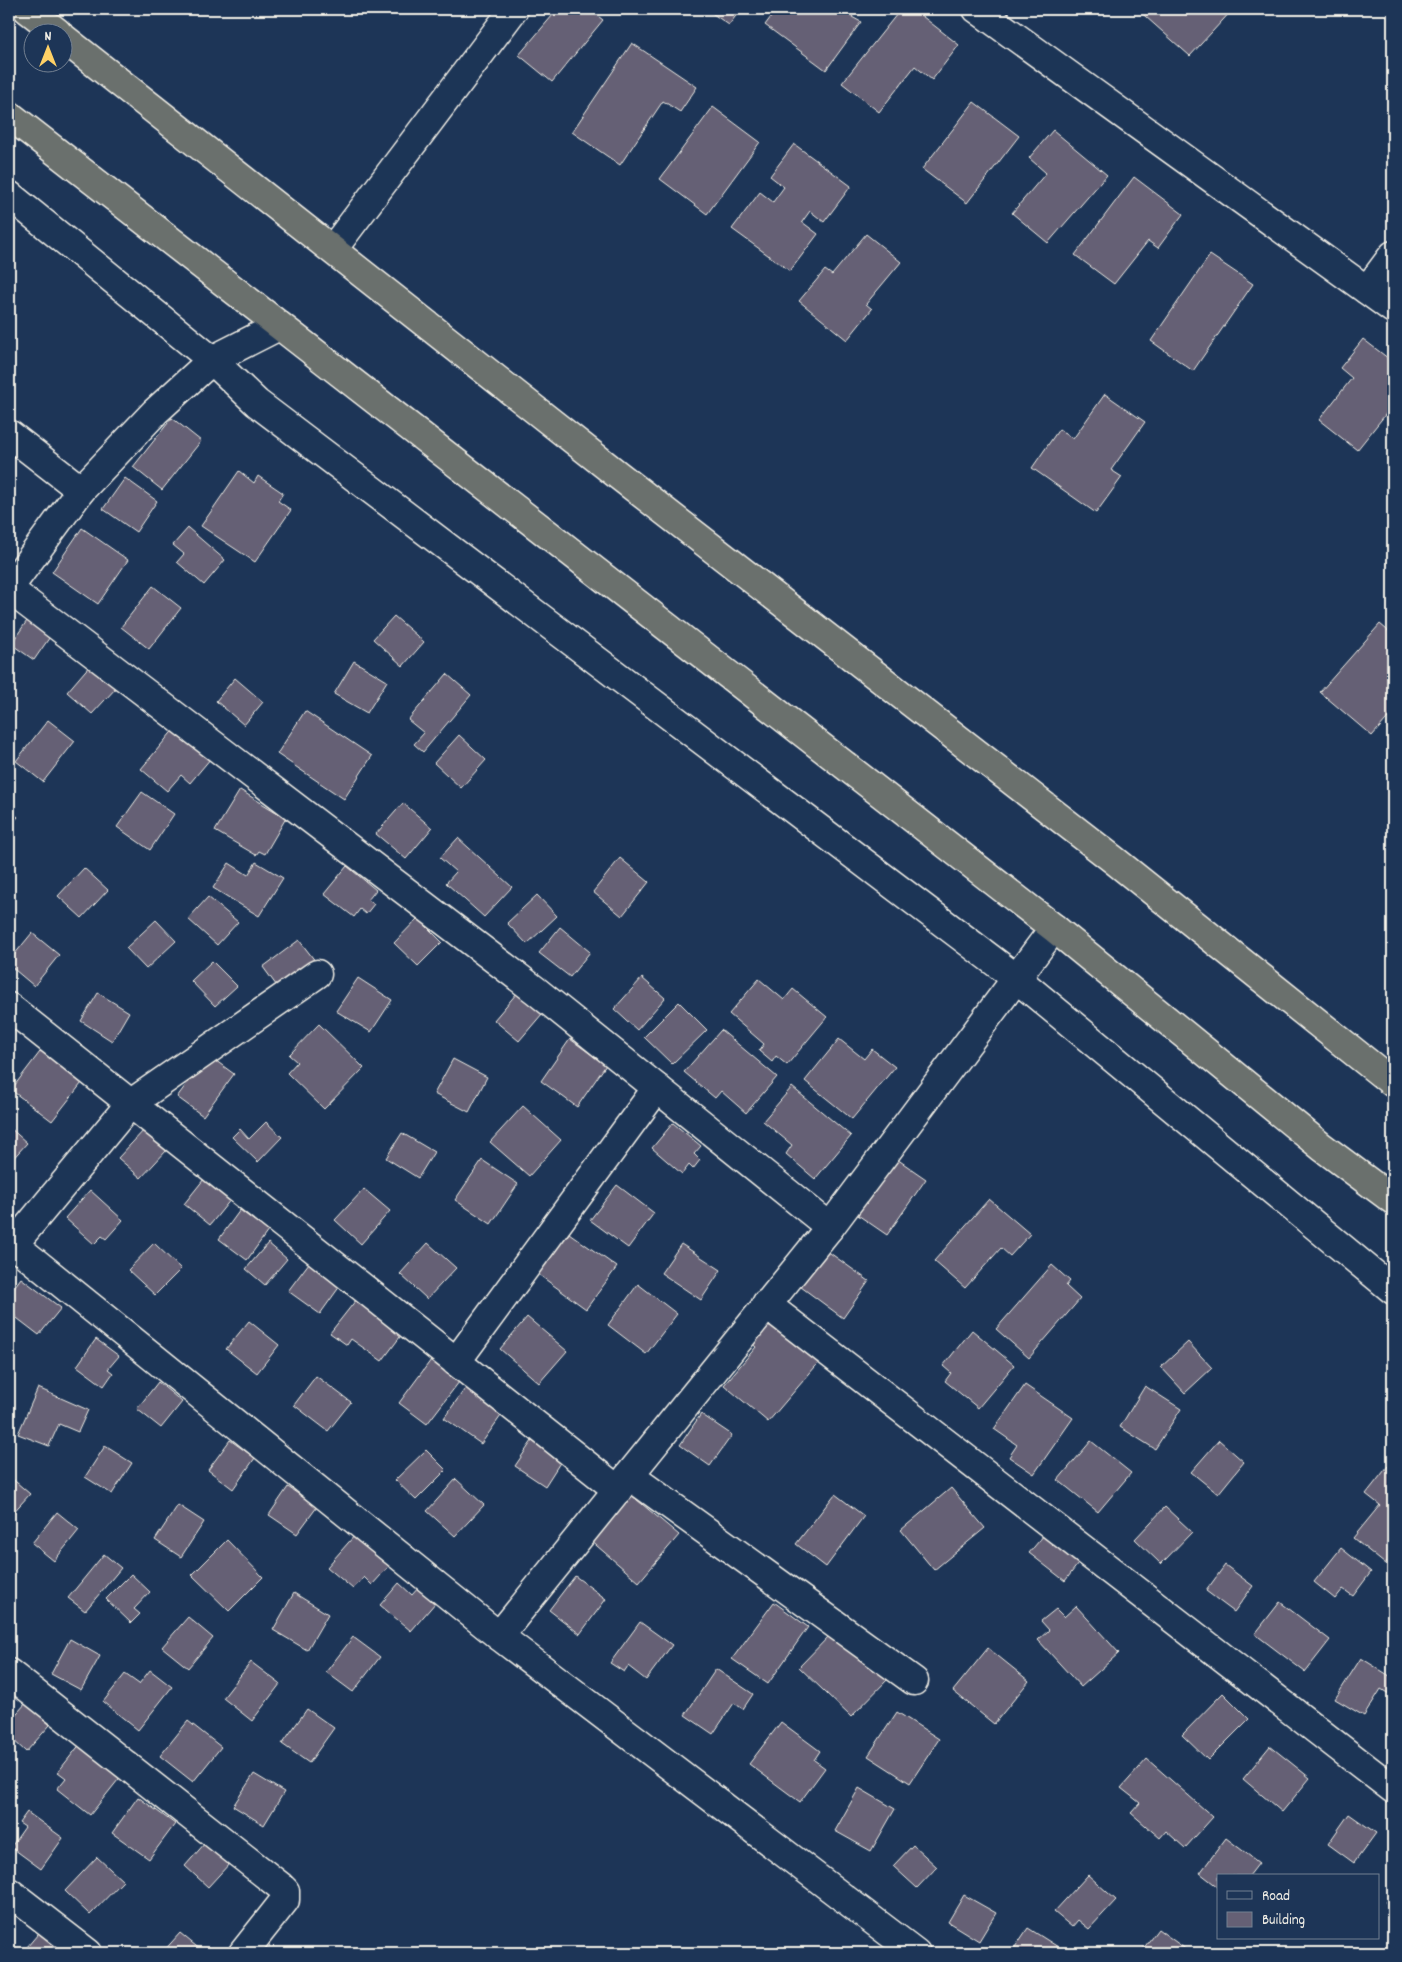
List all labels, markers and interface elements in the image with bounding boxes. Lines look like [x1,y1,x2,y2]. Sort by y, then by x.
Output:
north arrow [22,22,72,72]
text: N [45,27,52,47]
legend [1217,1874,1380,1940]
text: Road [1262,1886,1290,1908]
text: Building [1262,1910,1305,1932]

